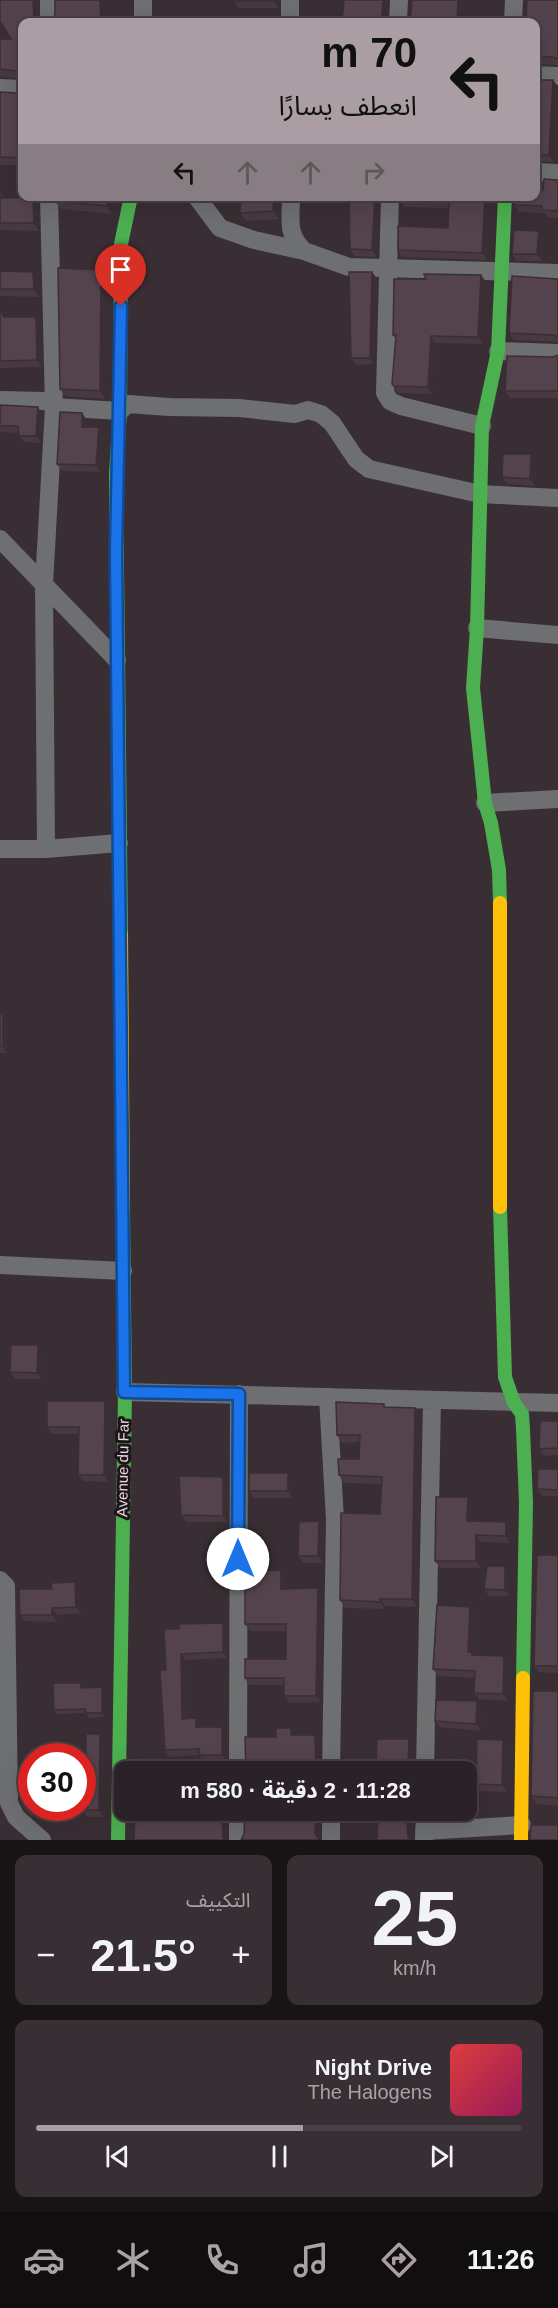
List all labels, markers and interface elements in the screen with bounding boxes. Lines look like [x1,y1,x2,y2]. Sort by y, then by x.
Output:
text: 70 m [321,29,417,76]
icon: left [438,42,516,120]
text: انعطف يسارًا [278,91,417,121]
icon: left [168,156,201,189]
icon: ahead [231,156,264,189]
icon: ahead [294,156,327,189]
icon: right [357,156,390,189]
pin [95,244,146,306]
icon: arrive [104,253,137,286]
street label: Avenue du Far [113,1419,132,1517]
position arrow [206,1527,270,1591]
speed limit sign: 30 [18,1743,96,1821]
text: 11:28 · 2 دقيقة · 580 m [180,1778,411,1803]
text: 25 [371,1874,458,1962]
text: التكييف [186,1889,251,1911]
text: 21.5° [90,1930,196,1981]
text: − [36,1936,55,1973]
text: + [231,1936,251,1973]
text: km/h [393,1957,436,1979]
text: Night Drive [315,2055,432,2080]
text: The Halogens [307,2081,432,2103]
icon: previous [101,2140,134,2173]
icon: pause [263,2140,296,2173]
icon: next [425,2140,458,2173]
icon: car [23,2239,65,2281]
icon: climate [112,2239,154,2281]
icon: phone [201,2239,243,2281]
icon: music [290,2239,332,2281]
icon: directions [378,2239,420,2281]
text: 11:26 [467,2245,535,2275]

